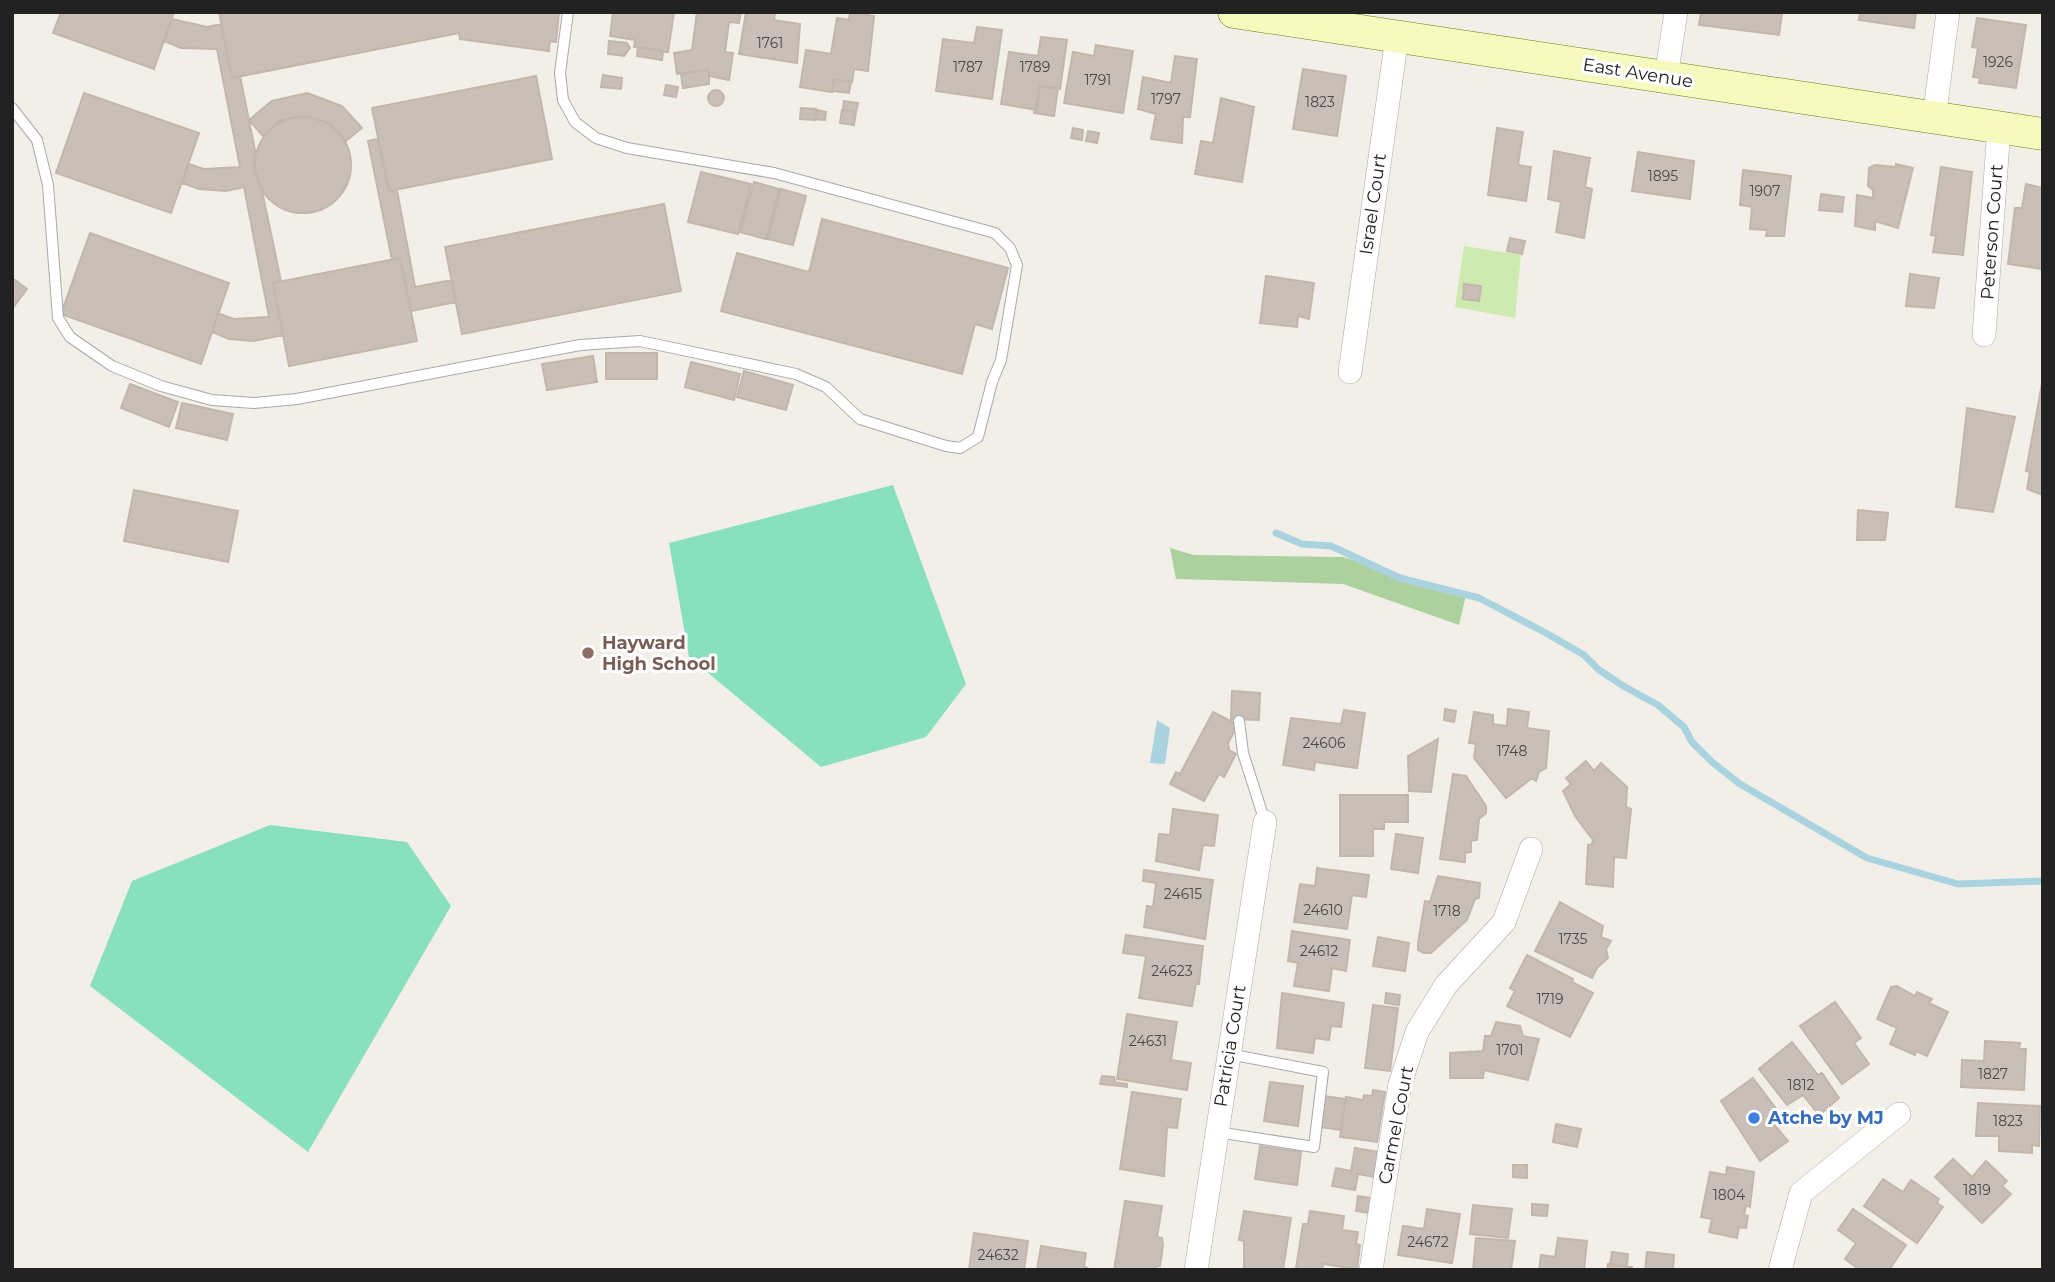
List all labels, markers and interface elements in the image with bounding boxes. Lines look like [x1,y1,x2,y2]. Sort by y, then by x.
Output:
house number: 1761 [757,34,783,52]
street label: East Avenue [1581,53,1695,93]
house number: 1926 [1983,53,2013,71]
house number: 1787 [953,58,983,76]
house number: 1789 [1020,58,1050,76]
house number: 1791 [1085,71,1111,89]
house number: 1797 [1151,90,1181,108]
house number: 1823 [1305,93,1335,111]
street label: Israel Court [1355,152,1391,256]
street label: Peterson Court [1976,163,2008,301]
house number: 1895 [1648,167,1678,185]
house number: 1907 [1750,182,1781,200]
place label: Hayward High School [602,632,716,675]
marker: Hayward High School [580,645,596,661]
house number: 24606 [1302,734,1346,752]
house number: 1748 [1497,742,1527,760]
house number: 24615 [1164,885,1202,903]
house number: 24610 [1303,901,1343,919]
house number: 1718 [1433,902,1461,920]
house number: 1735 [1559,930,1588,948]
house number: 24612 [1300,942,1338,960]
house number: 24623 [1151,962,1193,980]
street label: Patricia Court [1209,983,1251,1109]
house number: 1719 [1536,990,1564,1008]
house number: 24631 [1129,1032,1167,1050]
house number: 1701 [1496,1041,1524,1059]
street label: Carmel Court [1374,1064,1418,1186]
house number: 1827 [1978,1065,2008,1083]
house number: 1812 [1788,1076,1815,1094]
place label: Atche by MJ [1767,1107,1884,1129]
marker: Atche by MJ [1746,1110,1762,1126]
house number: 1823 [1993,1112,2023,1130]
house number: 1819 [1963,1181,1991,1199]
house number: 1804 [1713,1186,1746,1204]
house number: 24672 [1407,1233,1449,1251]
house number: 24632 [977,1246,1019,1264]

